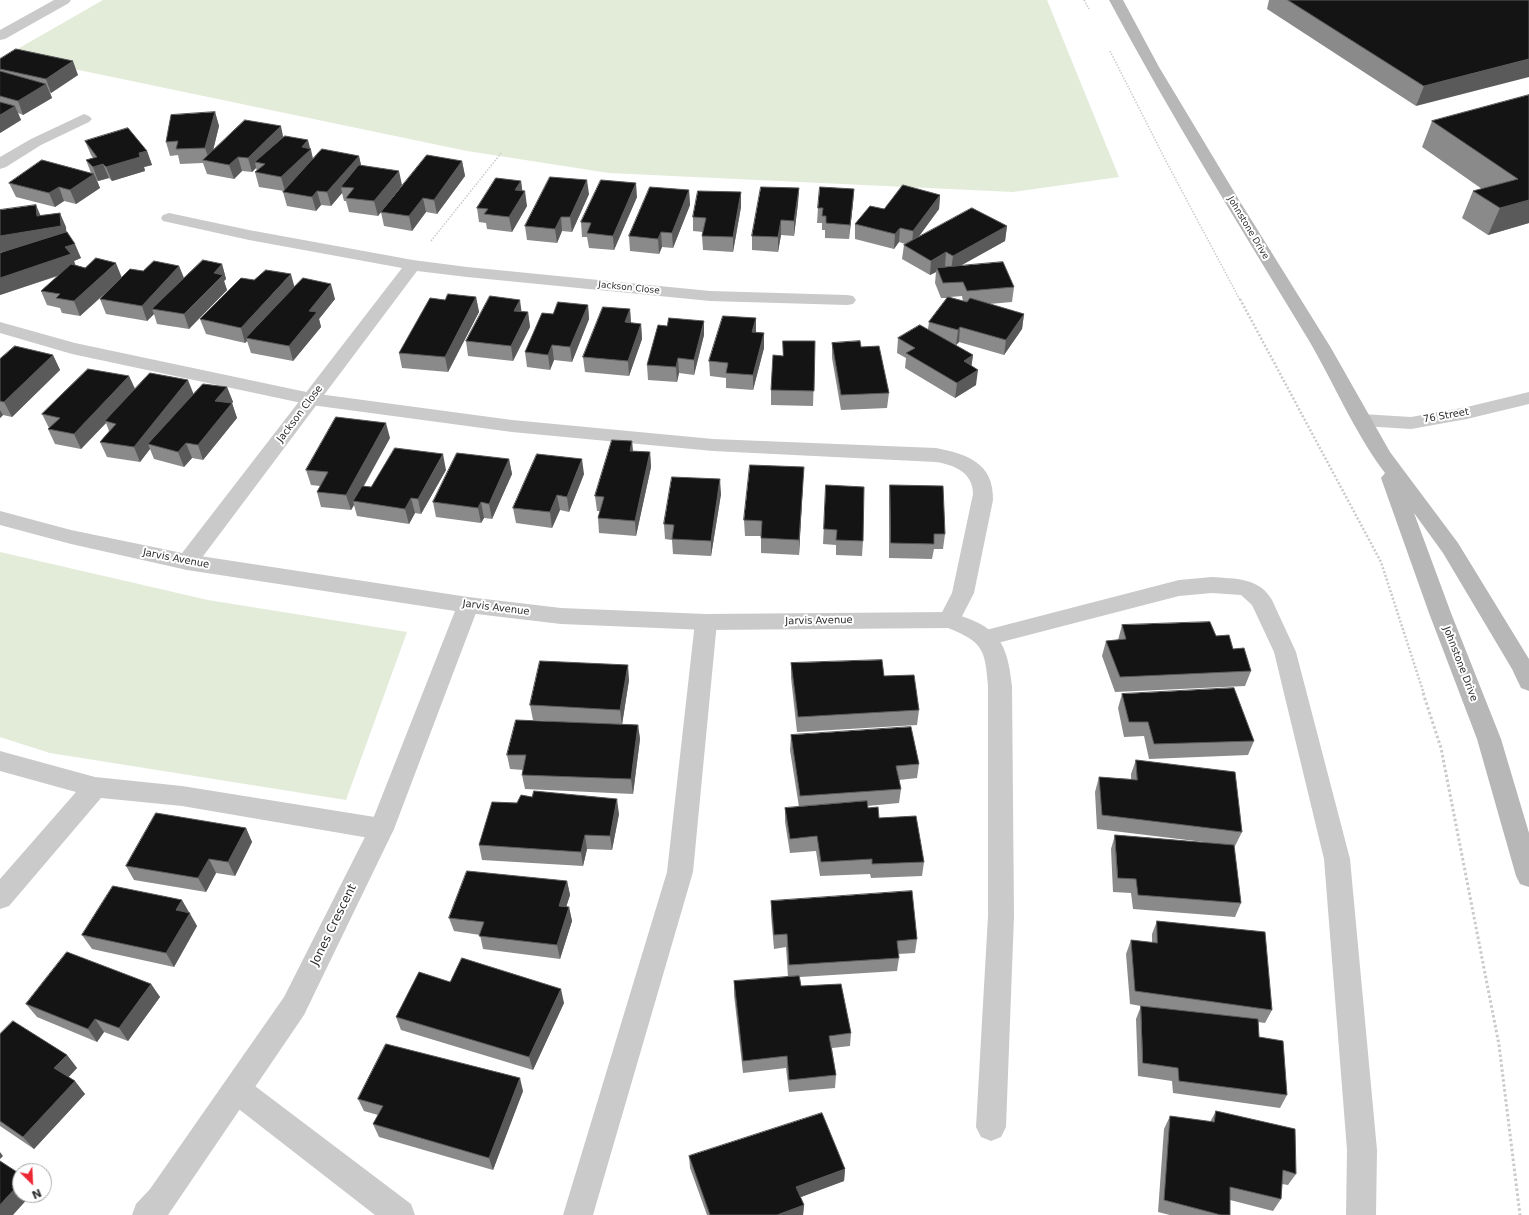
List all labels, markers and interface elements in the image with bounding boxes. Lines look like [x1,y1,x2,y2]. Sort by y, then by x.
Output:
street label: Johnstone Drive [1225,195,1271,261]
street label: Jackson Close [598,279,660,297]
street label: Jackson Close [275,383,325,445]
street label: 76 Street [1422,406,1470,426]
street label: Jarvis Avenue [142,547,210,571]
street label: Jarvis Avenue [462,598,530,618]
street label: Jarvis Avenue [785,614,853,628]
street label: Johnstone Drive [1440,625,1480,703]
street label: Jones Crescent [308,882,360,968]
north arrow [12,1163,52,1203]
text: N [30,1186,44,1201]

